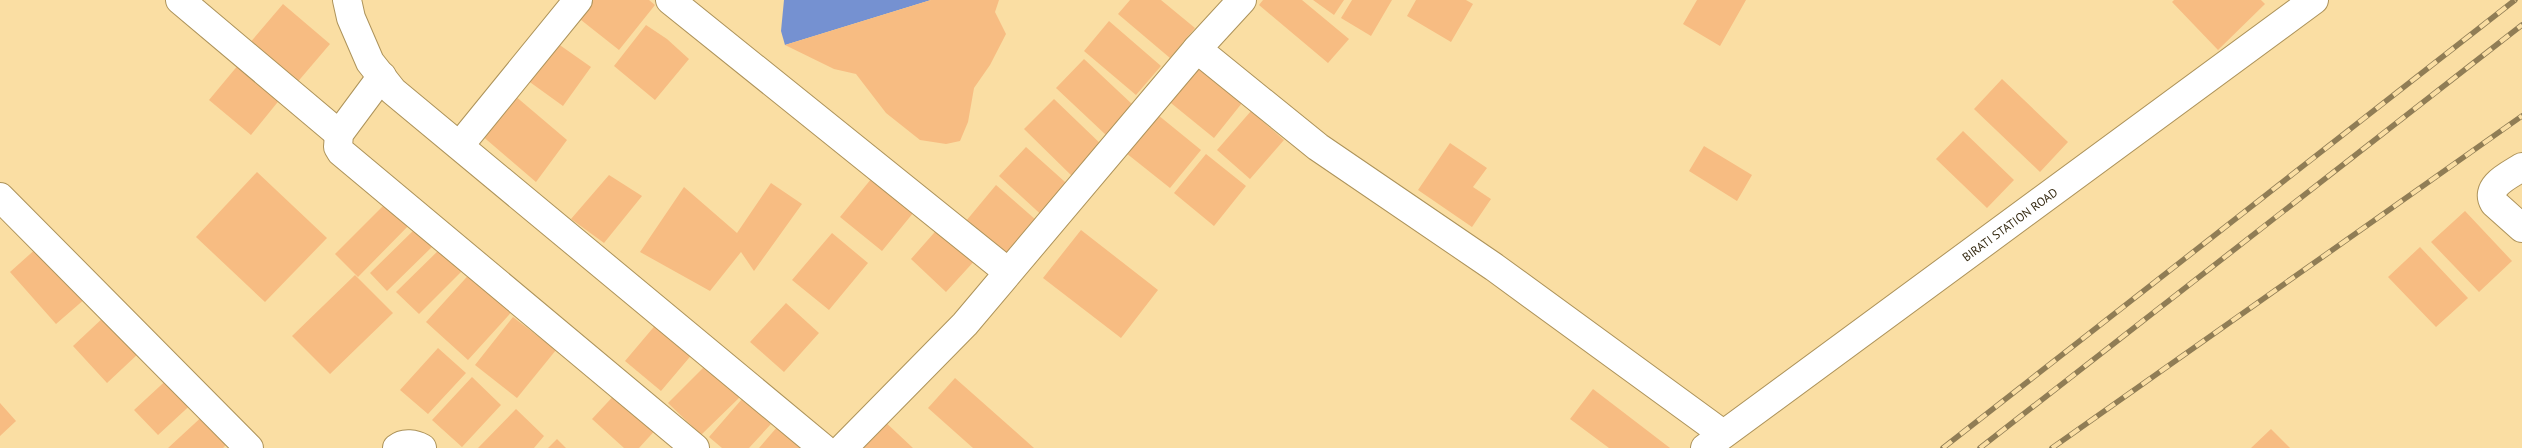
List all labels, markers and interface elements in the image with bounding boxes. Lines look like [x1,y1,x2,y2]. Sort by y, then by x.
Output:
street label: BIRATI STATION ROAD [1959,184,2060,264]

